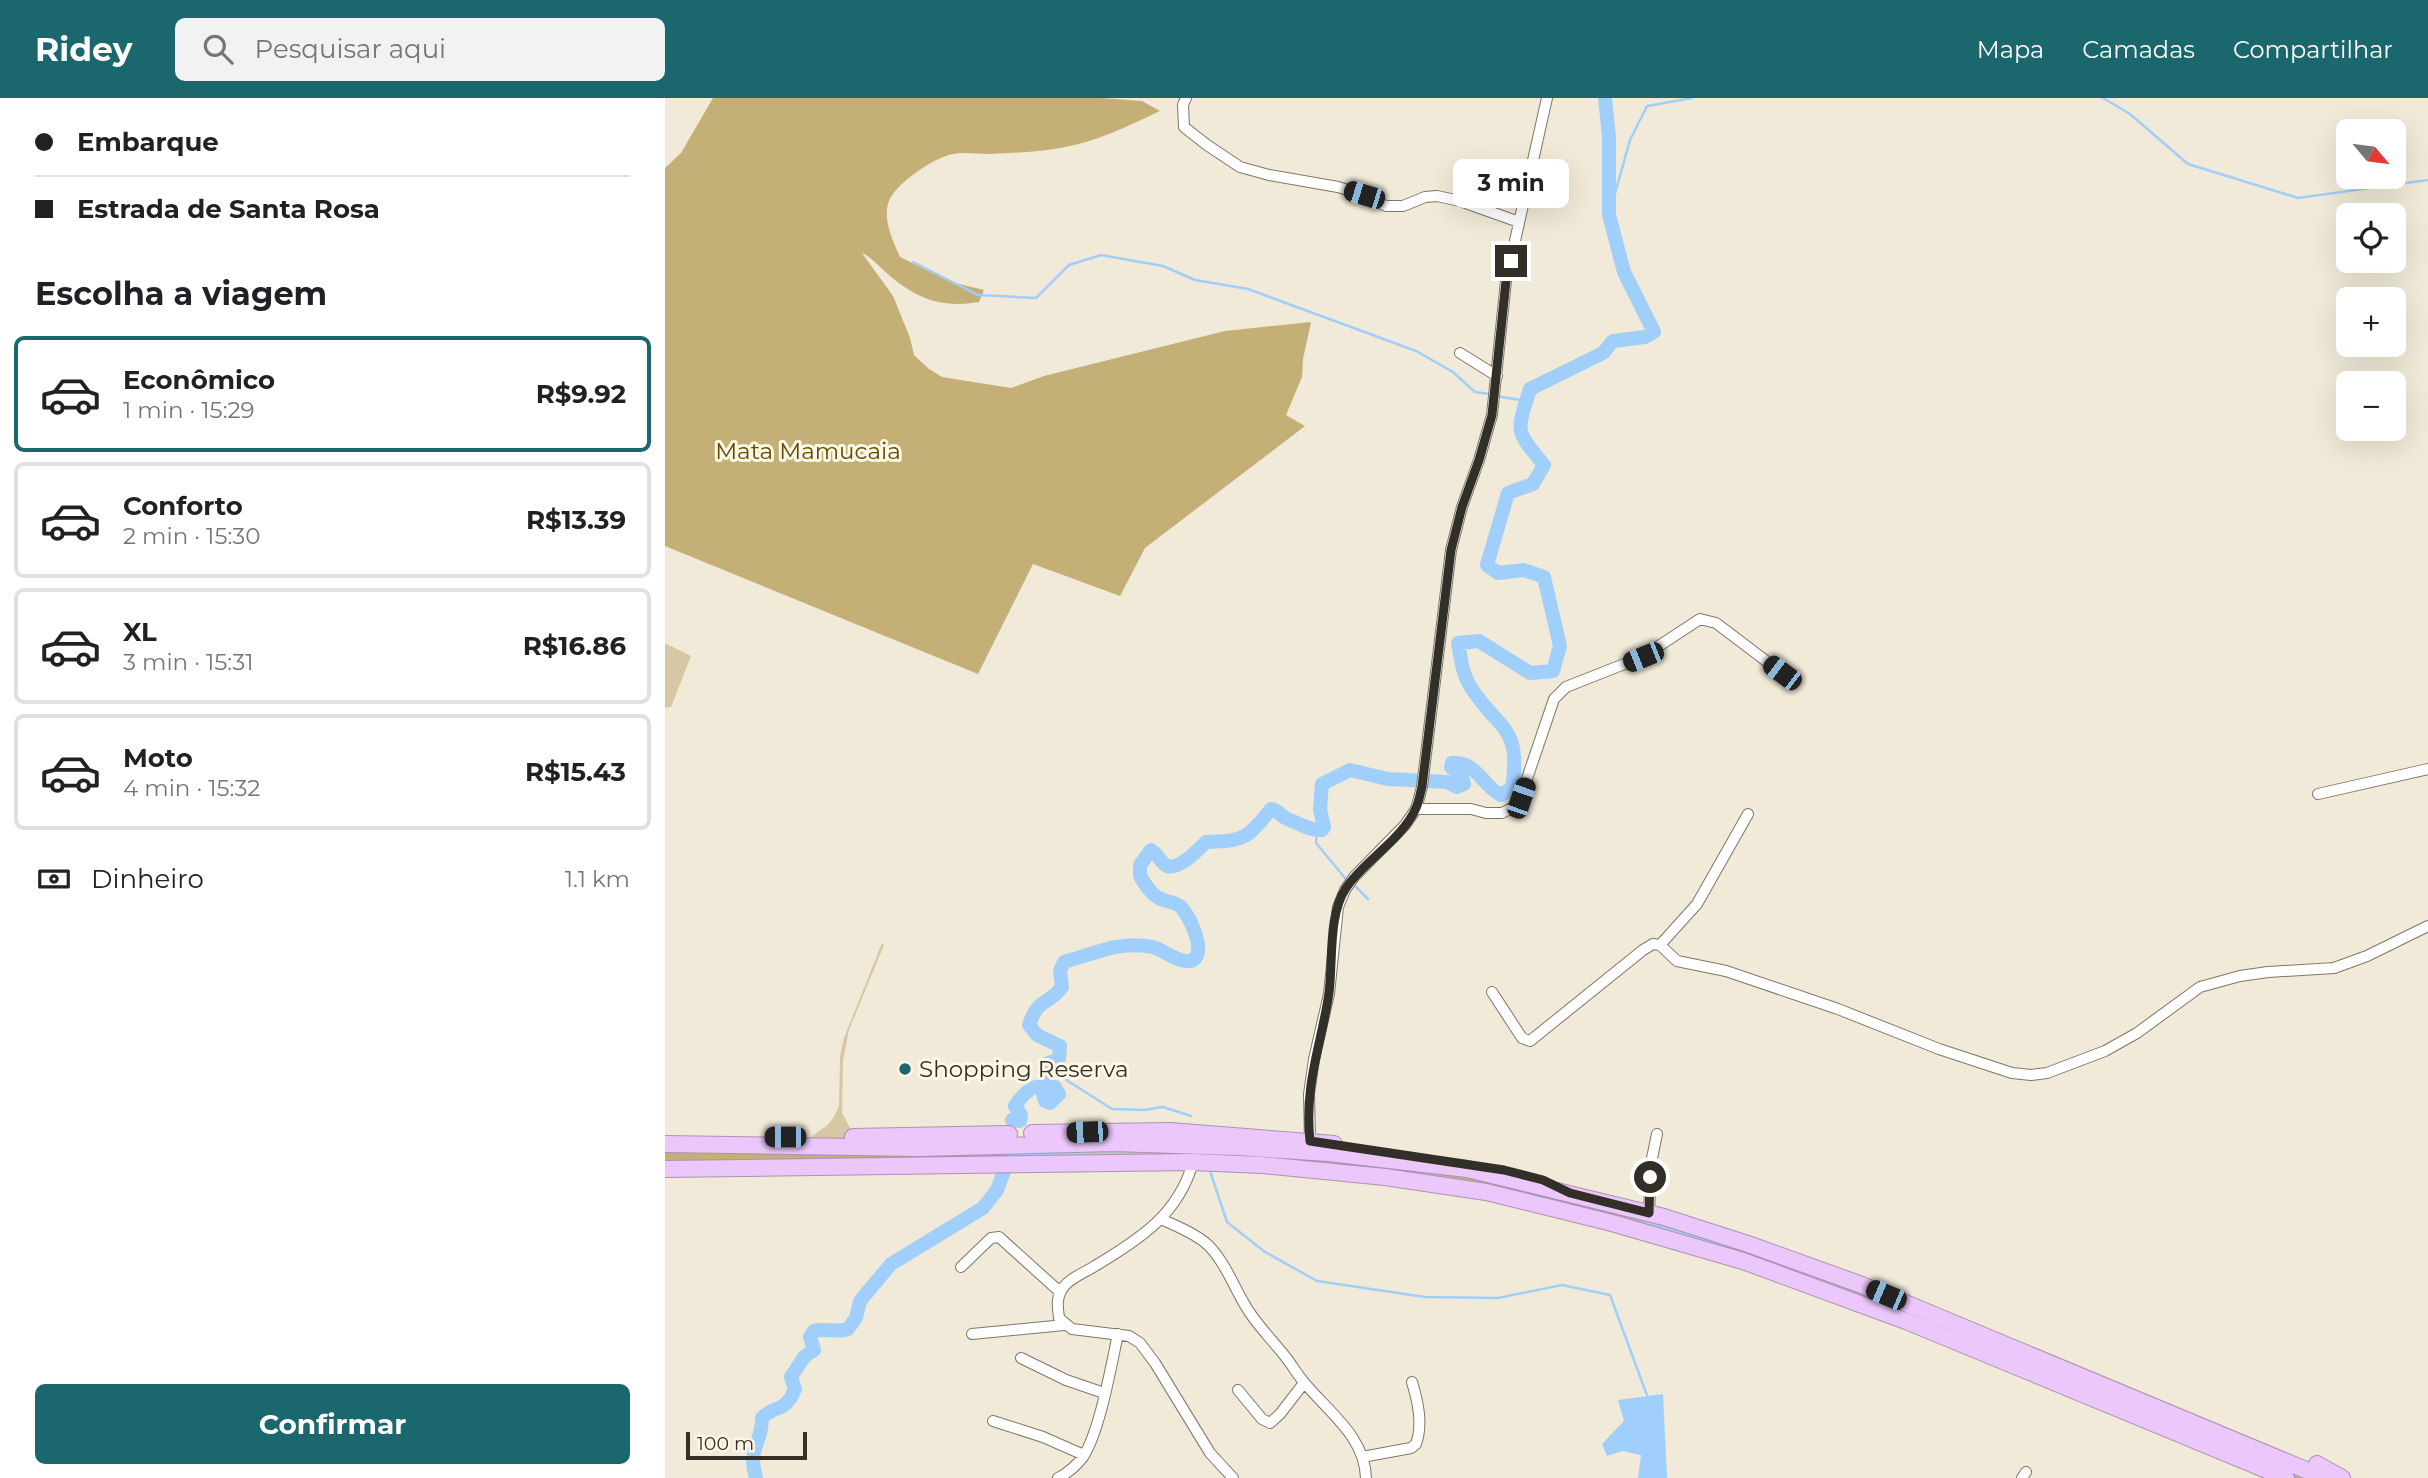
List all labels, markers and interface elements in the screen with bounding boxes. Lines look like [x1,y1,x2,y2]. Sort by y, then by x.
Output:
search box [175,18,665,81]
text: Ridey [35,29,133,69]
icon: search [199,30,237,68]
text: Pesquisar aqui [255,33,446,65]
text: Mapa [1977,35,2044,64]
text: Camadas [2082,35,2195,64]
text: Compartilhar [2233,35,2393,64]
north arrow [2336,119,2406,189]
map controls [2336,119,2406,441]
text: Embarque [77,126,219,158]
callout: 3 min [1453,159,1569,208]
text: 3 min [1477,169,1545,197]
car [1341,179,1388,211]
text: Estrada de Santa Rosa [77,193,380,225]
button: locate [2336,203,2406,273]
route end [1495,245,1527,277]
text: Escolha a viagem [35,274,327,313]
button: + [2336,287,2406,357]
icon: car [39,363,102,426]
text: Econômico [123,364,275,396]
button: − [2336,371,2406,441]
text: R$9.92 [536,378,626,410]
text: 1 min · 15:29 [123,396,255,424]
park label: Mata Mamucaia [715,437,901,465]
icon: car [39,489,102,552]
text: Conforto [123,490,243,522]
text: R$13.39 [526,504,626,536]
text: 2 min · 15:30 [123,522,260,550]
icon: car [39,615,102,678]
text: XL [123,616,157,648]
text: R$16.86 [523,630,626,662]
car [1620,639,1667,675]
text: 3 min · 15:31 [123,648,253,676]
car [1759,652,1806,694]
icon: car [39,741,102,804]
text: Moto [123,742,193,774]
text: R$15.43 [525,756,626,788]
text: 4 min · 15:32 [123,774,260,802]
car [1505,775,1538,821]
icon: cash [35,860,73,898]
text: Dinheiro [91,863,204,895]
text: 1.1 km [565,865,630,893]
place label: Shopping Reserva [919,1055,1129,1083]
marker: Shopping Reserva [897,1061,913,1077]
car [1066,1121,1109,1143]
car [765,1127,807,1148]
route start [1634,1161,1666,1193]
car [1863,1277,1910,1313]
button: Confirmar [35,1384,630,1464]
scale bar [686,1429,807,1461]
text: 100 m [697,1432,754,1455]

